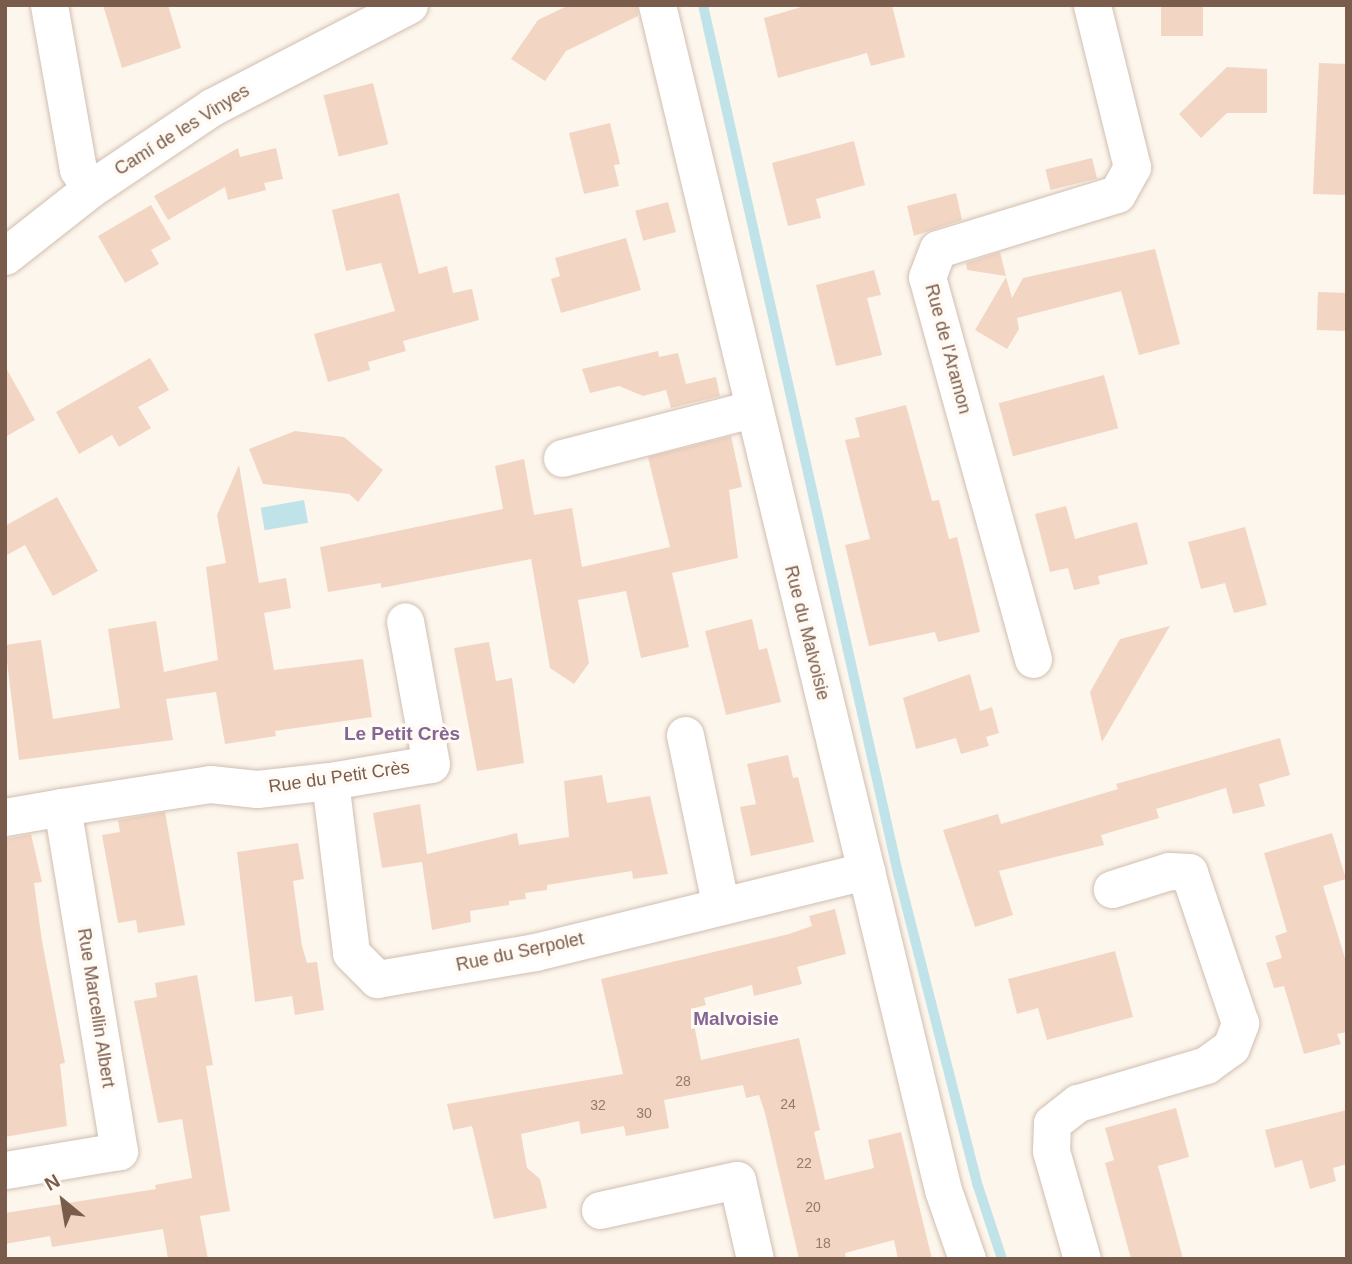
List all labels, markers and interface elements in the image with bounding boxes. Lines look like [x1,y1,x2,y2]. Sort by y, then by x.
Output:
street label: Camí de les Vinyes [111,80,253,180]
street label: Rue de l'Aramon [920,282,976,416]
street label: Rue du Malvoisie [780,563,834,703]
district label: Le Petit Crès [344,723,460,745]
street label: Rue du Petit Crès [267,756,411,798]
street label: Rue Marcellin Albert [73,926,119,1090]
street label: Rue du Serpolet [454,928,586,976]
district label: Malvoisie [693,1008,779,1030]
house number: 28 [675,1073,691,1089]
house number: 24 [780,1096,796,1112]
house number: 32 [590,1097,606,1113]
house number: 30 [636,1105,652,1121]
house number: 22 [796,1155,812,1171]
north arrow [28,1166,98,1236]
text: N [41,1170,63,1195]
house number: 20 [805,1199,821,1215]
house number: 18 [815,1235,831,1251]

